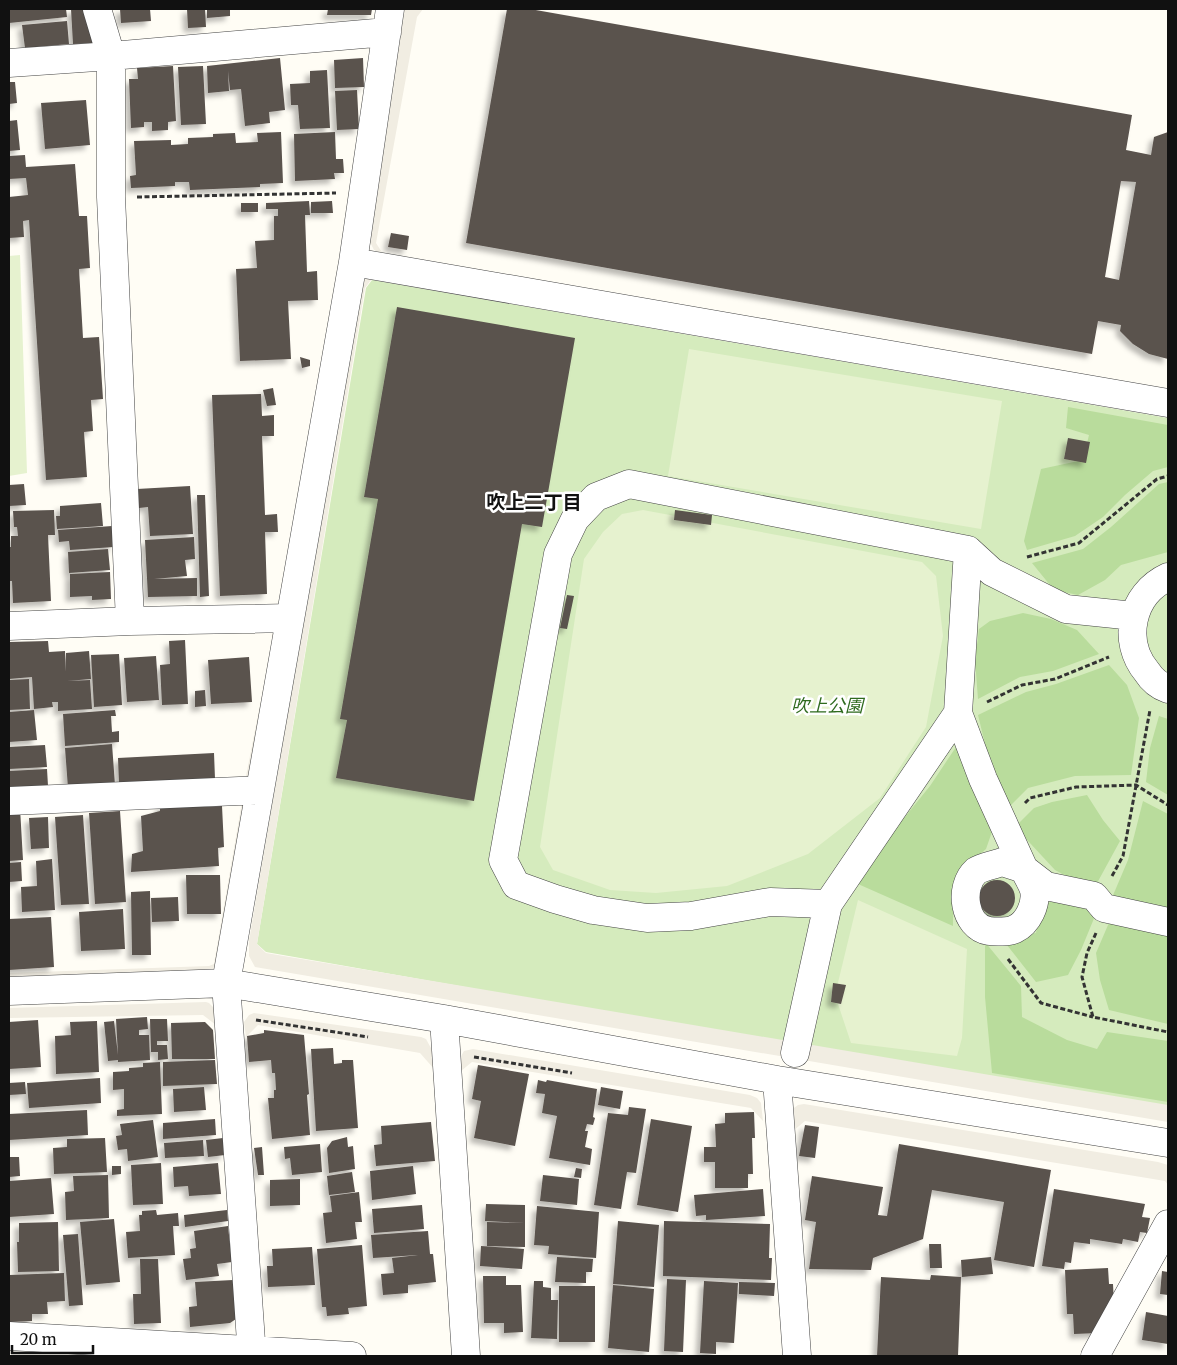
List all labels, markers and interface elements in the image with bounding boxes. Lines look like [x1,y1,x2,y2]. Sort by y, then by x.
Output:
district label: 吹上二丁目 [486,490,582,514]
park label: 吹上公園 [791,694,866,717]
scale bar [12,1322,94,1354]
text: 20 m [20,1330,57,1349]

